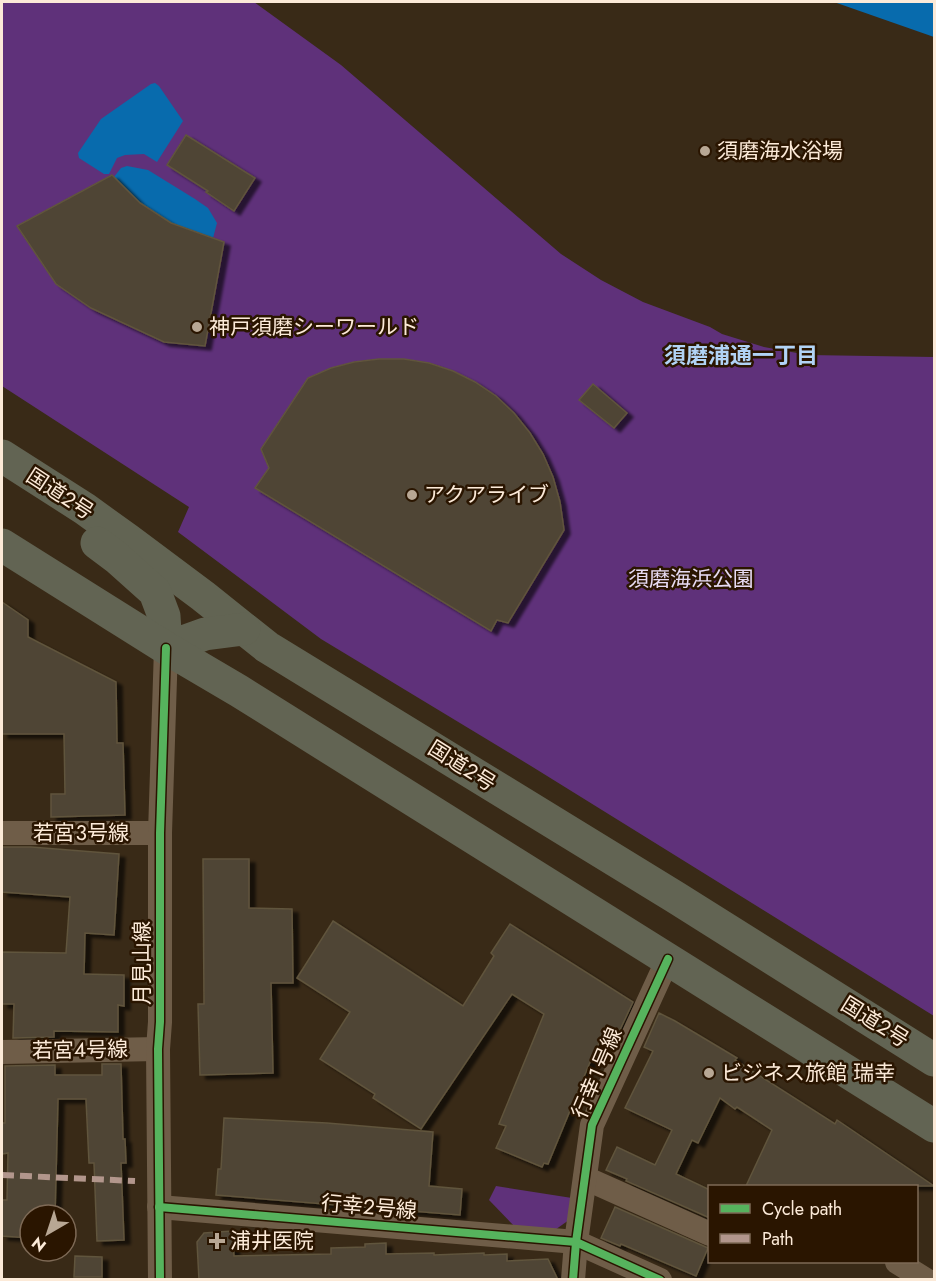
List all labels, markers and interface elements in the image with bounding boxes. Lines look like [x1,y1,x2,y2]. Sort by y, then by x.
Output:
place label: 須磨海水浴場 [717,136,843,166]
marker: 須磨海水浴場 [698,144,712,158]
place label: 神戸須磨シーワールド [209,312,419,342]
marker: 神戸須磨シーワールド [190,320,204,334]
district label: 須磨浦通一丁目 [664,339,818,371]
street label: 国道2号 [20,461,100,527]
place label: アクアライブ [424,480,549,510]
marker: アクアライブ [405,488,419,502]
park label: 須磨海浜公園 [628,564,754,594]
street label: 国道2号 [422,733,502,799]
street label: 若宮３号線 [33,818,129,848]
street label: 月見山線 [127,921,157,1005]
street label: 国道2号 [835,989,915,1055]
street label: 行幸１号線 [564,1023,630,1123]
street label: 若宮４号線 [32,1034,128,1066]
place label: ビジネス旅館 瑞幸 [721,1058,895,1088]
marker: ビジネス旅館 瑞幸 [702,1066,716,1080]
legend [708,1185,918,1263]
street label: 行幸２号線 [320,1188,418,1226]
text: Cycle path [762,1196,842,1222]
north arrow [18,1203,78,1263]
place label: 浦井医院 [230,1226,314,1256]
text: Path [762,1226,794,1252]
text: N [27,1231,51,1257]
marker: 浦井医院 [208,1232,226,1250]

